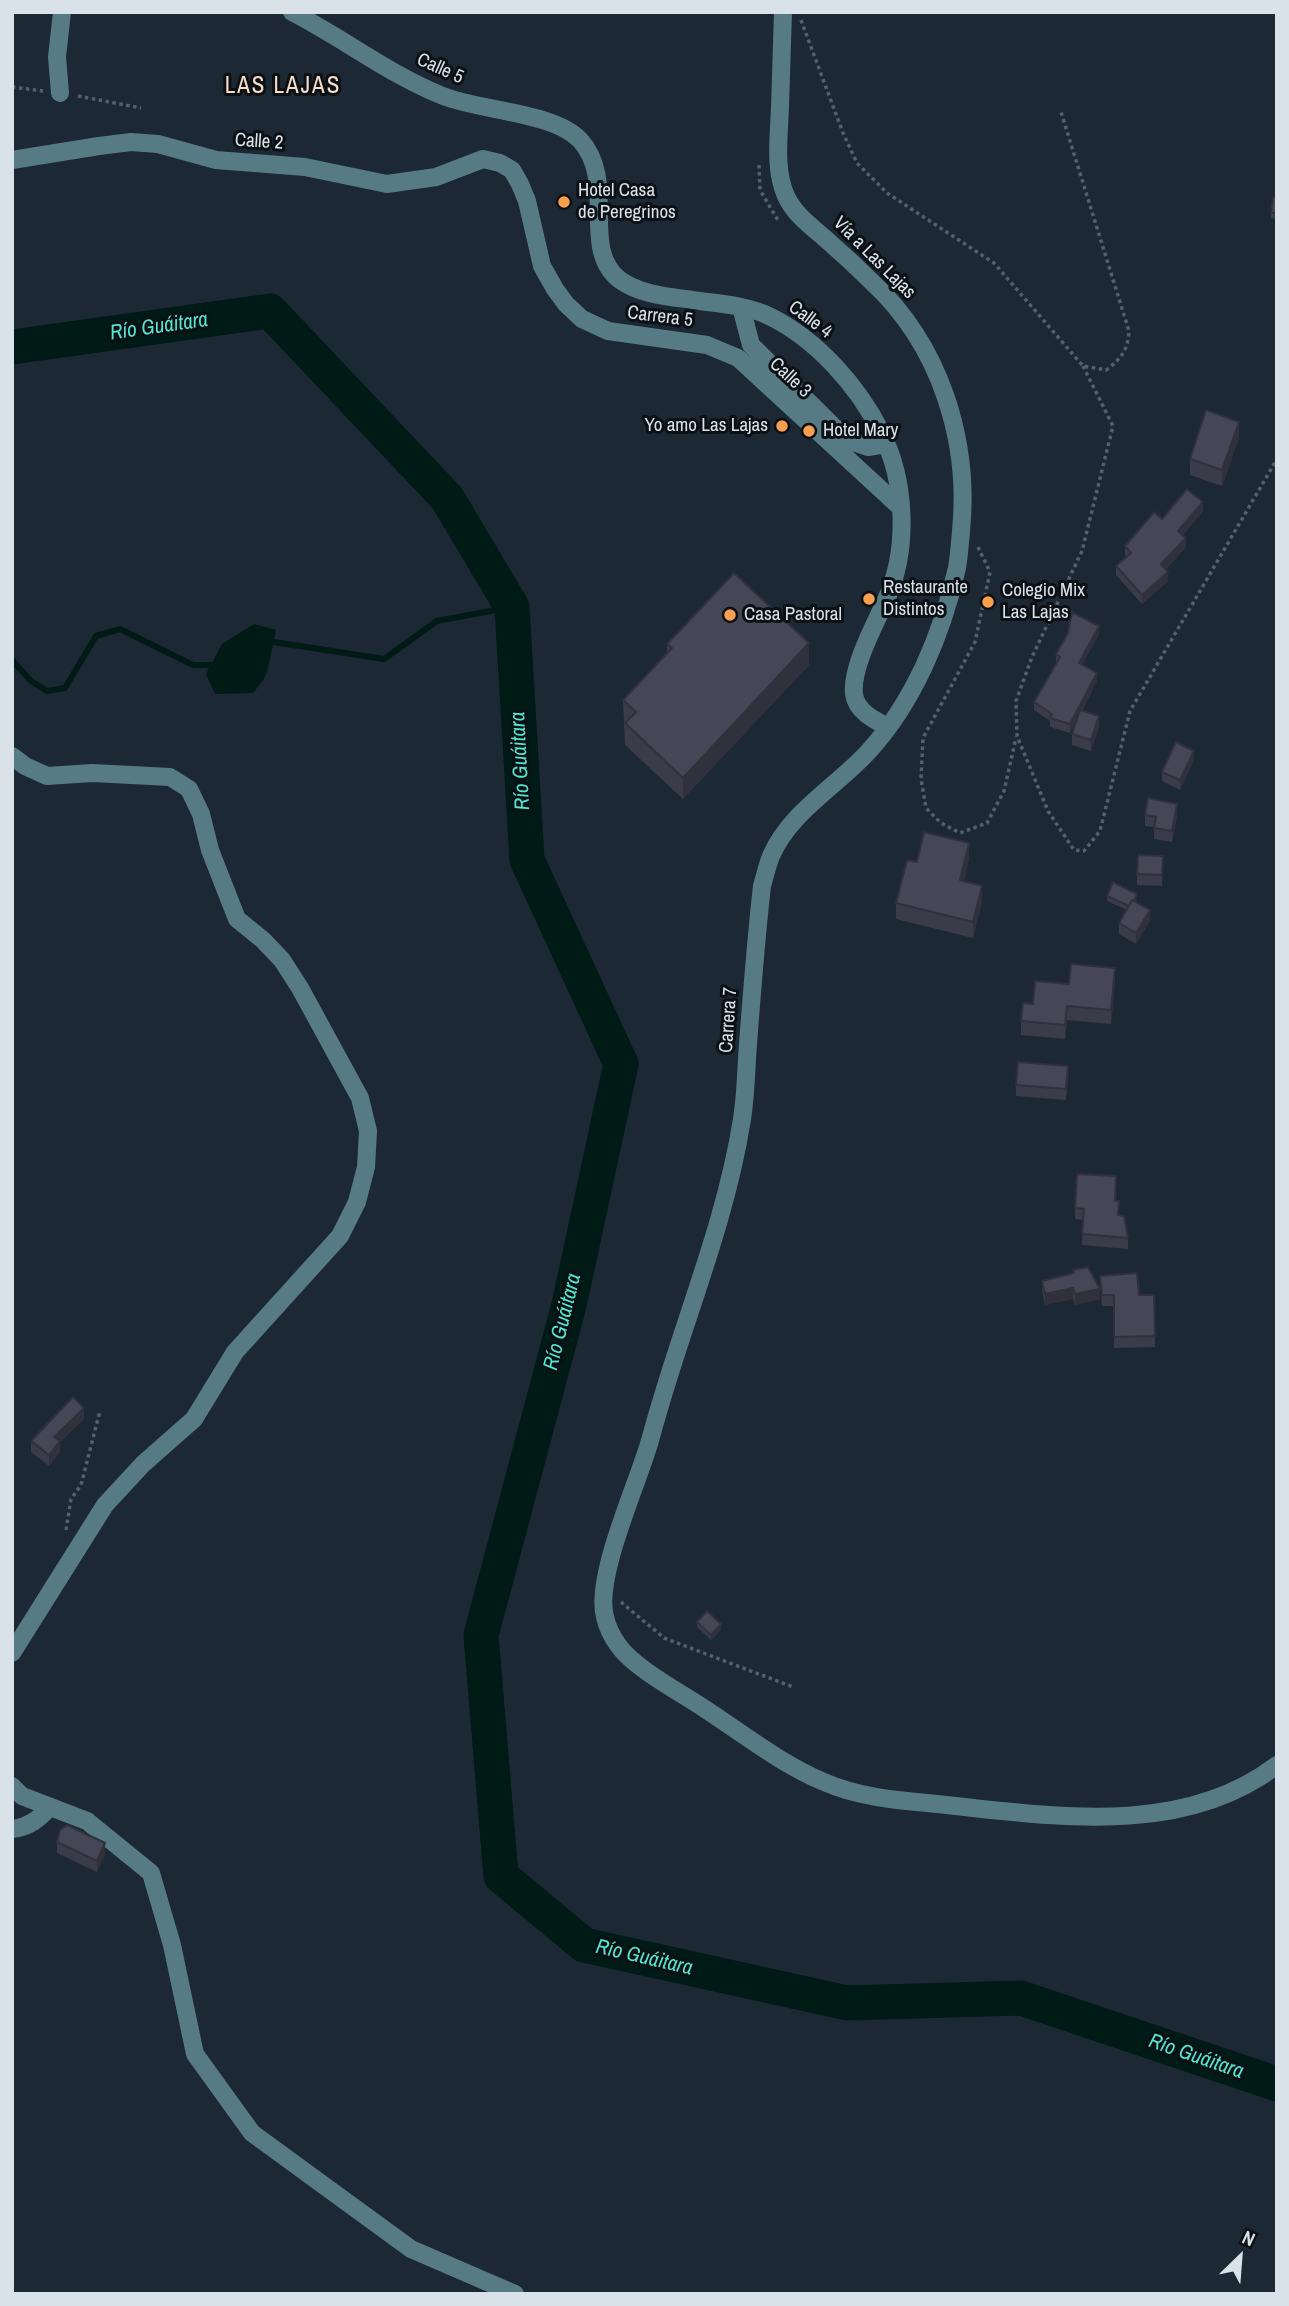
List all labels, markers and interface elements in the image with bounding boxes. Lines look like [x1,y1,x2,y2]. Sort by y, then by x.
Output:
street label: Calle 5 [413,49,467,89]
district label: LAS LAJAS [226,73,340,101]
street label: Calle 2 [234,129,284,155]
place label: Hotel Casa de Peregrinos [578,180,676,224]
marker: Hotel Casa de Peregrinos [556,194,572,210]
street label: Vía a Las Lajas [828,212,920,304]
street label: Calle 4 [784,296,836,344]
street label: Carrera 5 [626,302,694,332]
water label: Río Guáitara [108,308,210,346]
street label: Calle 3 [764,353,816,403]
place label: Yo amo Las Lajas [645,415,768,437]
marker: Yo amo Las Lajas [774,418,790,434]
place label: Hotel Mary [823,420,898,442]
marker: Hotel Mary [801,423,817,439]
place label: Restaurante Distintos [883,577,968,621]
place label: Colegio Mix Las Lajas [1002,580,1085,624]
marker: Restaurante Distintos [861,591,877,607]
marker: Colegio Mix Las Lajas [980,594,996,610]
place label: Casa Pastoral [744,604,842,626]
marker: Casa Pastoral [722,607,738,623]
water label: Río Guáitara [506,711,536,811]
street label: Carrera 7 [715,986,743,1054]
water label: Río Guáitara [539,1271,587,1373]
water label: Río Guáitara [593,1935,695,1981]
water label: Río Guáitara [1145,2029,1247,2085]
north arrow [1205,2222,1275,2292]
text: N [1238,2224,1259,2252]

